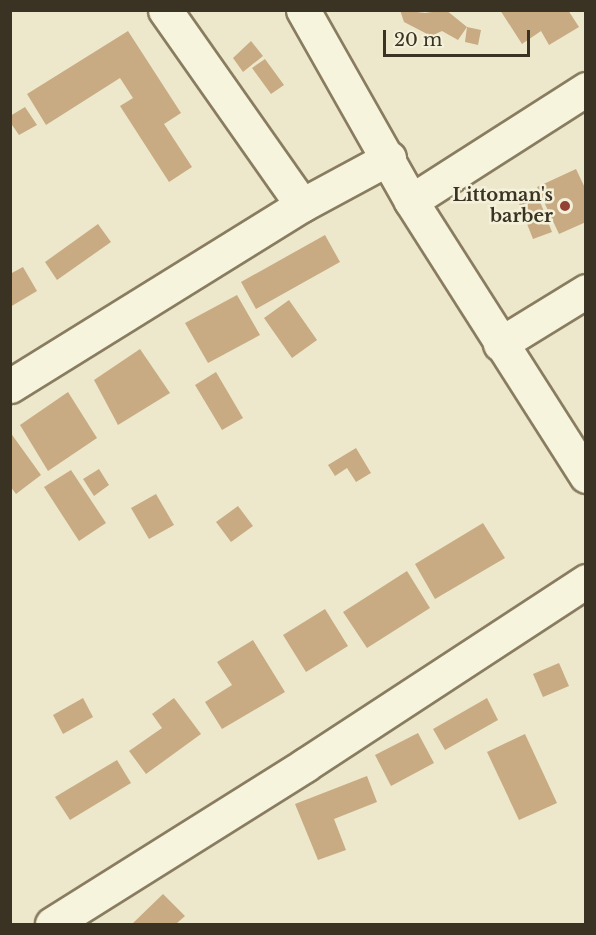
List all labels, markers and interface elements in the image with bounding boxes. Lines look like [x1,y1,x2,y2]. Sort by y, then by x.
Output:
scale bar [386,18,533,56]
text: 20 m [394,29,442,51]
place label: Littoman's barber [452,185,553,228]
marker: Littoman's barber [558,199,572,213]

